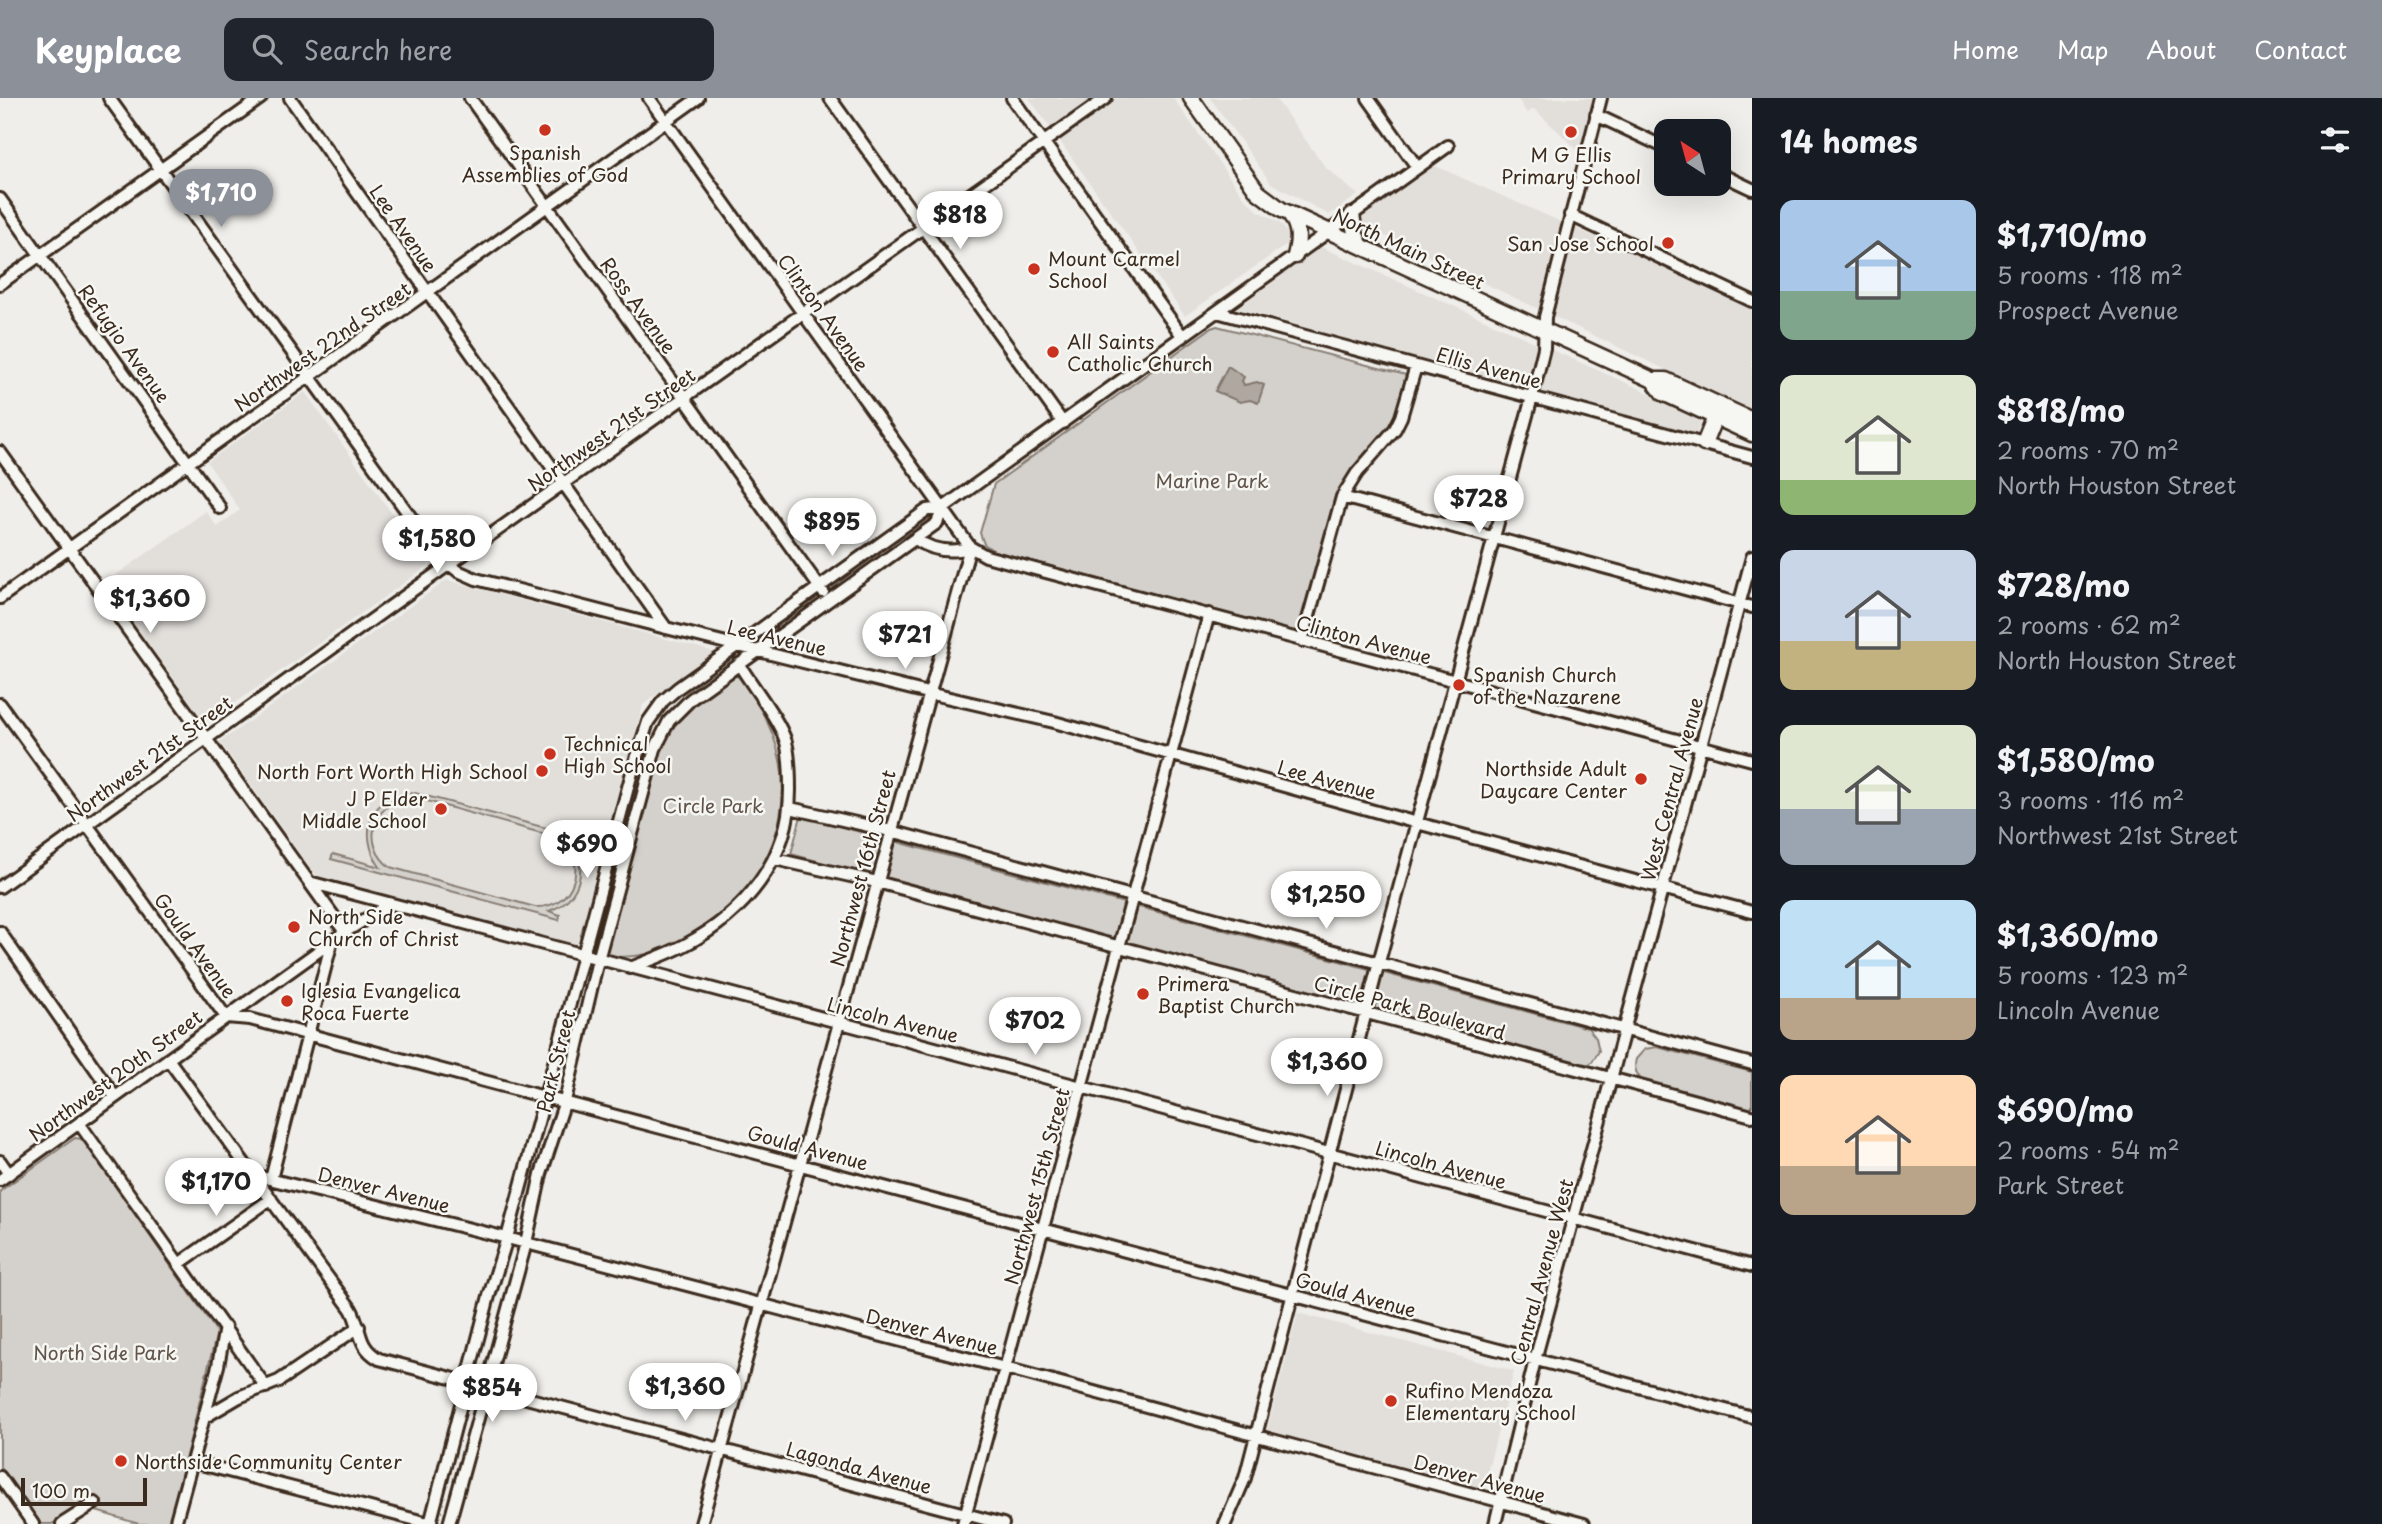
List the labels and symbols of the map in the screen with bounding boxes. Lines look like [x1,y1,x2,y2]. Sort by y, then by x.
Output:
north arrow [1654,119,1731,196]
marker: Spanish Assemblies of God [537,122,553,138]
marker: M G Ellis Primary School [1563,124,1579,140]
place label: Spanish Assemblies of God [462,138,628,188]
place label: M G Ellis Primary School [1501,140,1641,190]
pin: $1,710 [164,170,278,229]
street label: Lee Avenue [363,178,445,278]
pin: $818 [919,192,1001,251]
street label: North Main Street [1328,200,1490,296]
place label: San Jose School [1507,229,1654,257]
marker: San Jose School [1660,235,1676,251]
place label: Mount Carmel School [1048,244,1180,294]
street label: Clinton Avenue [772,247,876,377]
street label: Ross Avenue [594,251,684,359]
marker: Mount Carmel School [1026,261,1042,277]
street label: Northwest 22nd Street [228,274,416,418]
street label: Refugio Avenue [73,278,177,408]
place label: All Saints Catholic Church [1067,327,1212,377]
street label: Ellis Avenue [1433,340,1545,394]
marker: All Saints Catholic Church [1045,344,1061,360]
street label: Northwest 21st Street [521,360,701,498]
park label: Marine Park [1155,466,1269,494]
pin: $728 [1438,476,1520,535]
pin: $895 [791,498,873,558]
pin: $1,580 [380,516,494,575]
pin: $1,360 [93,575,207,635]
street label: Clinton Avenue [1293,607,1435,671]
street label: Lee Avenue [724,612,830,662]
pin: $721 [864,612,946,671]
place label: Spanish Church of the Nazarene [1473,660,1621,710]
marker: Spanish Church of the Nazarene [1451,677,1467,693]
street label: Northwest 21st Street [60,688,238,828]
street label: West Central Avenue [1633,694,1709,884]
place label: Technical High School [564,729,671,779]
marker: Technical High School [542,746,558,762]
street label: Lee Avenue [1274,752,1380,806]
place label: Northside Adult Daycare Center [1480,754,1627,804]
place label: North Fort Worth High School [257,757,528,785]
marker: North Fort Worth High School [534,763,550,779]
street label: Northwest 16th Street [822,766,902,969]
marker: Northside Adult Daycare Center [1633,771,1649,787]
place label: J P Elder Middle School [302,784,427,834]
park label: Circle Park [662,791,764,819]
marker: J P Elder Middle School [433,801,449,817]
pin: $690 [546,820,628,880]
pin: $1,250 [1269,872,1383,931]
street label: Gould Avenue [148,887,244,1003]
place label: North Side Church of Christ [308,902,459,952]
marker: North Side Church of Christ [286,919,302,935]
street label: Circle Park Boulevard [1311,968,1509,1046]
place label: Primera Baptist Church [1157,969,1295,1019]
place label: Iglesia Evangelica Roca Fuerte [301,976,460,1026]
marker: Primera Baptist Church [1135,986,1151,1002]
street label: Lincoln Avenue [824,989,962,1049]
marker: Iglesia Evangelica Roca Fuerte [279,993,295,1009]
pin: $702 [994,998,1076,1057]
street label: Northwest 20th Street [23,1002,208,1148]
street label: Park Street [529,1007,581,1115]
pin: $1,360 [1270,1038,1384,1098]
street label: Northwest 15th Street [996,1084,1076,1288]
street label: Gould Avenue [744,1117,872,1177]
street label: Lincoln Avenue [1372,1133,1510,1195]
pin: $1,170 [159,1158,273,1218]
street label: Denver Avenue [315,1159,453,1219]
street label: Central Avenue West [1503,1175,1580,1369]
street label: Gould Avenue [1292,1264,1420,1324]
street label: Denver Avenue [863,1301,1001,1361]
park label: North Side Park [33,1338,177,1366]
pin: $854 [451,1364,533,1424]
pin: $1,360 [628,1364,742,1423]
place label: Rufino Mendoza Elementary School [1405,1376,1576,1426]
marker: Rufino Mendoza Elementary School [1383,1393,1399,1409]
street label: Lagonda Avenue [783,1434,935,1500]
place label: Northside Community Center [135,1447,402,1475]
street label: Denver Avenue [1411,1447,1549,1509]
marker: Northside Community Center [113,1453,129,1469]
scale bar [21,1475,147,1507]

